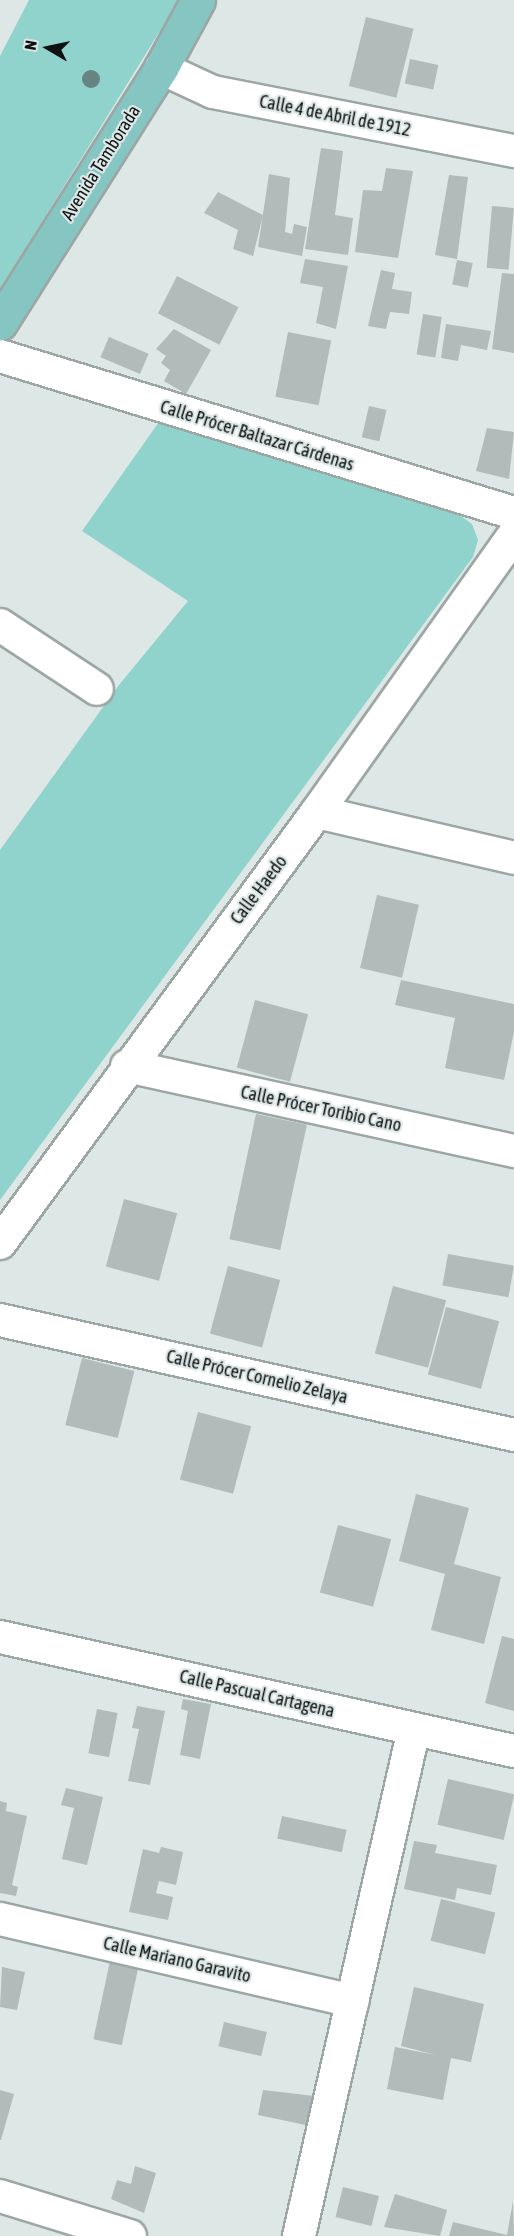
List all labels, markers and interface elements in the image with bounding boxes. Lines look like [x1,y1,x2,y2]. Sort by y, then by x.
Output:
north arrow [18,18,78,78]
text: N [21,39,40,51]
street label: Calle 4 de Abril de 1912 [258,91,412,141]
street label: Avenida Tamborada [57,101,145,225]
street label: Calle Prócer Baltazar Cárdenas [158,396,356,476]
street label: Calle Haedo [226,851,292,929]
street label: Calle Prócer Toribio Cano [239,1081,403,1137]
street label: Calle Prócer Cornelio Zelaya [164,1346,350,1408]
street label: Calle Pascual Cartagena [177,1666,337,1722]
street label: Calle Mariano Garavito [101,1933,253,1987]

